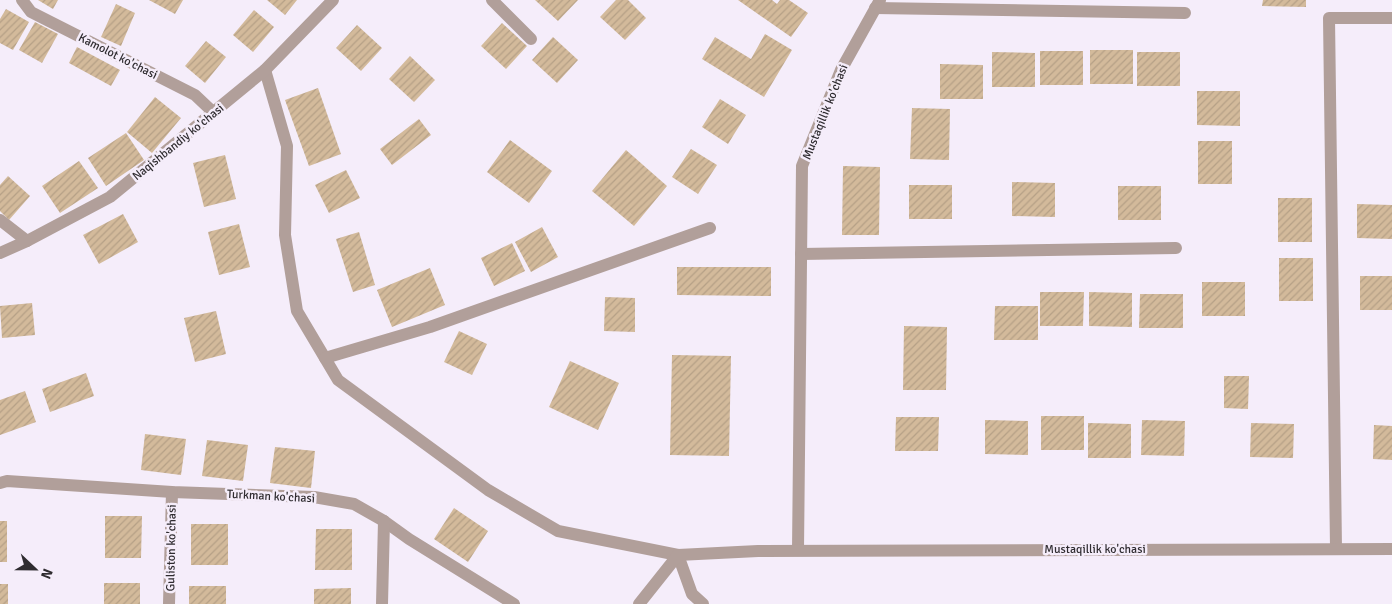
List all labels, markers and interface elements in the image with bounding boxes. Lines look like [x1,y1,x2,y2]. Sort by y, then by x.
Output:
street label: Kamolot ko'chasi [76,30,160,83]
street label: Mustaqillik ko'chasi [800,62,851,162]
street label: Naqishbandiy ko'chasi [129,101,227,184]
street label: Turkman ko'chasi [227,487,315,506]
street label: Guliston ko'chasi [163,504,180,592]
street label: Mustaqillik ko'chasi [1044,542,1146,557]
north arrow [10,544,60,594]
text: N [37,566,56,581]

